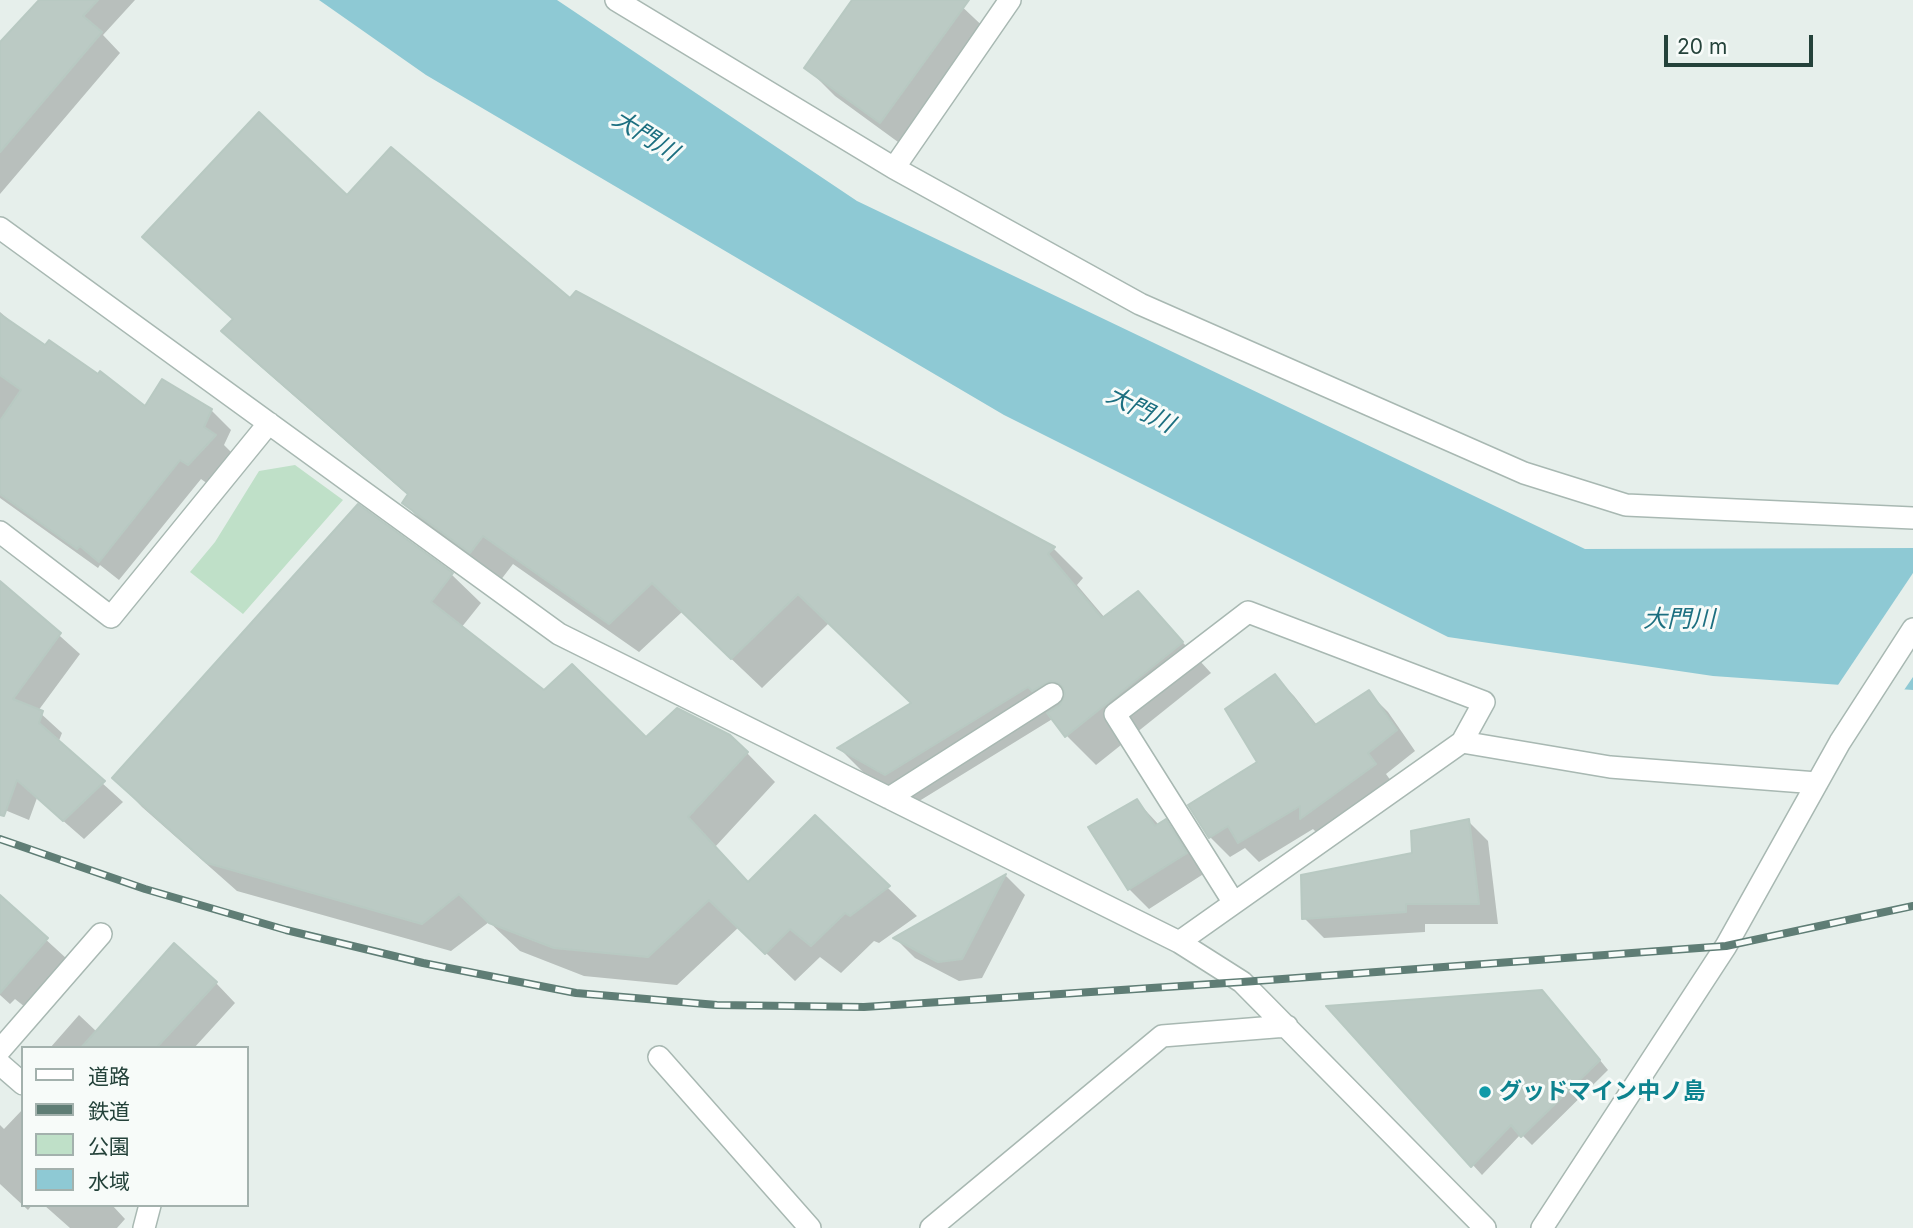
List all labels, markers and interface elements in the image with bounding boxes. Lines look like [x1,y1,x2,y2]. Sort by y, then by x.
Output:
scale bar [1668,21,1817,65]
text: 20 m [1677,34,1727,59]
water label: 大門川 [607,105,683,167]
water label: 大門川 [1101,381,1179,439]
water label: 大門川 [1643,606,1715,634]
legend [21,1046,248,1207]
text: 道路 [88,1064,130,1089]
place label: グッドマイン中ノ島 [1499,1078,1706,1106]
marker: グッドマイン中ノ島 [1477,1084,1493,1100]
text: 鉄道 [88,1099,130,1124]
text: 公園 [88,1134,130,1159]
text: 水域 [88,1169,130,1194]

